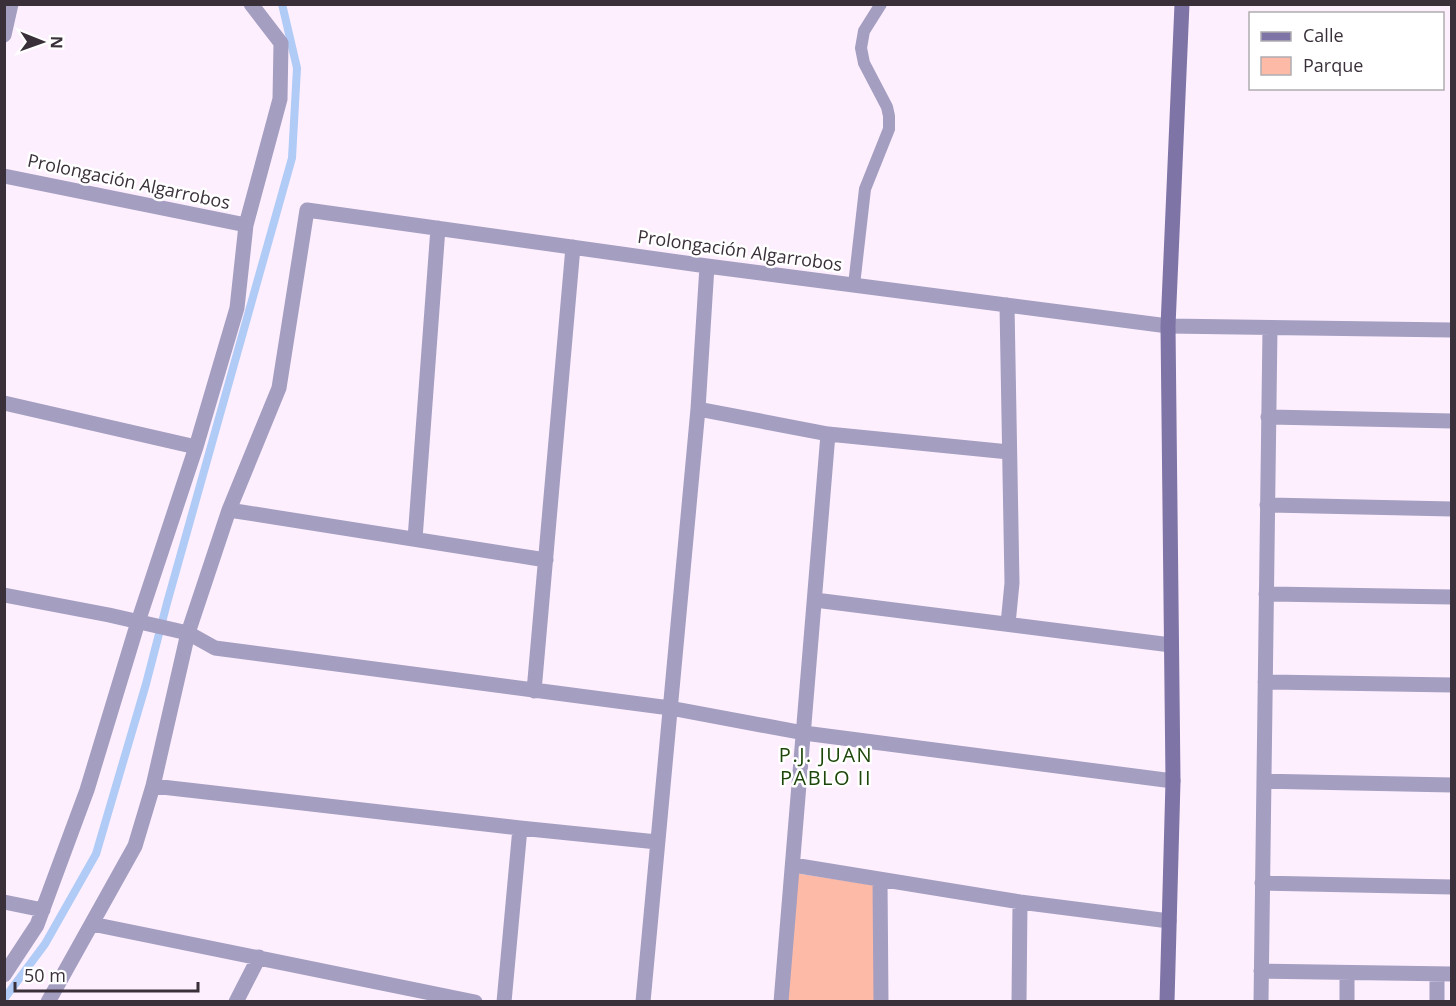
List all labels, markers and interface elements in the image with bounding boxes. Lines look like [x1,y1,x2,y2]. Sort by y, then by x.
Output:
north arrow [12,12,72,72]
legend [1249,12,1444,90]
text: Calle [1303,23,1344,47]
text: N [46,36,68,49]
text: Parque [1303,53,1363,77]
street label: Prolongación Algarrobos [25,148,233,214]
street label: Prolongación Algarrobos [636,224,844,276]
district label: P.J. JUAN PABLO II [779,741,873,791]
scale bar [15,955,198,993]
text: 50 m [24,963,66,987]

